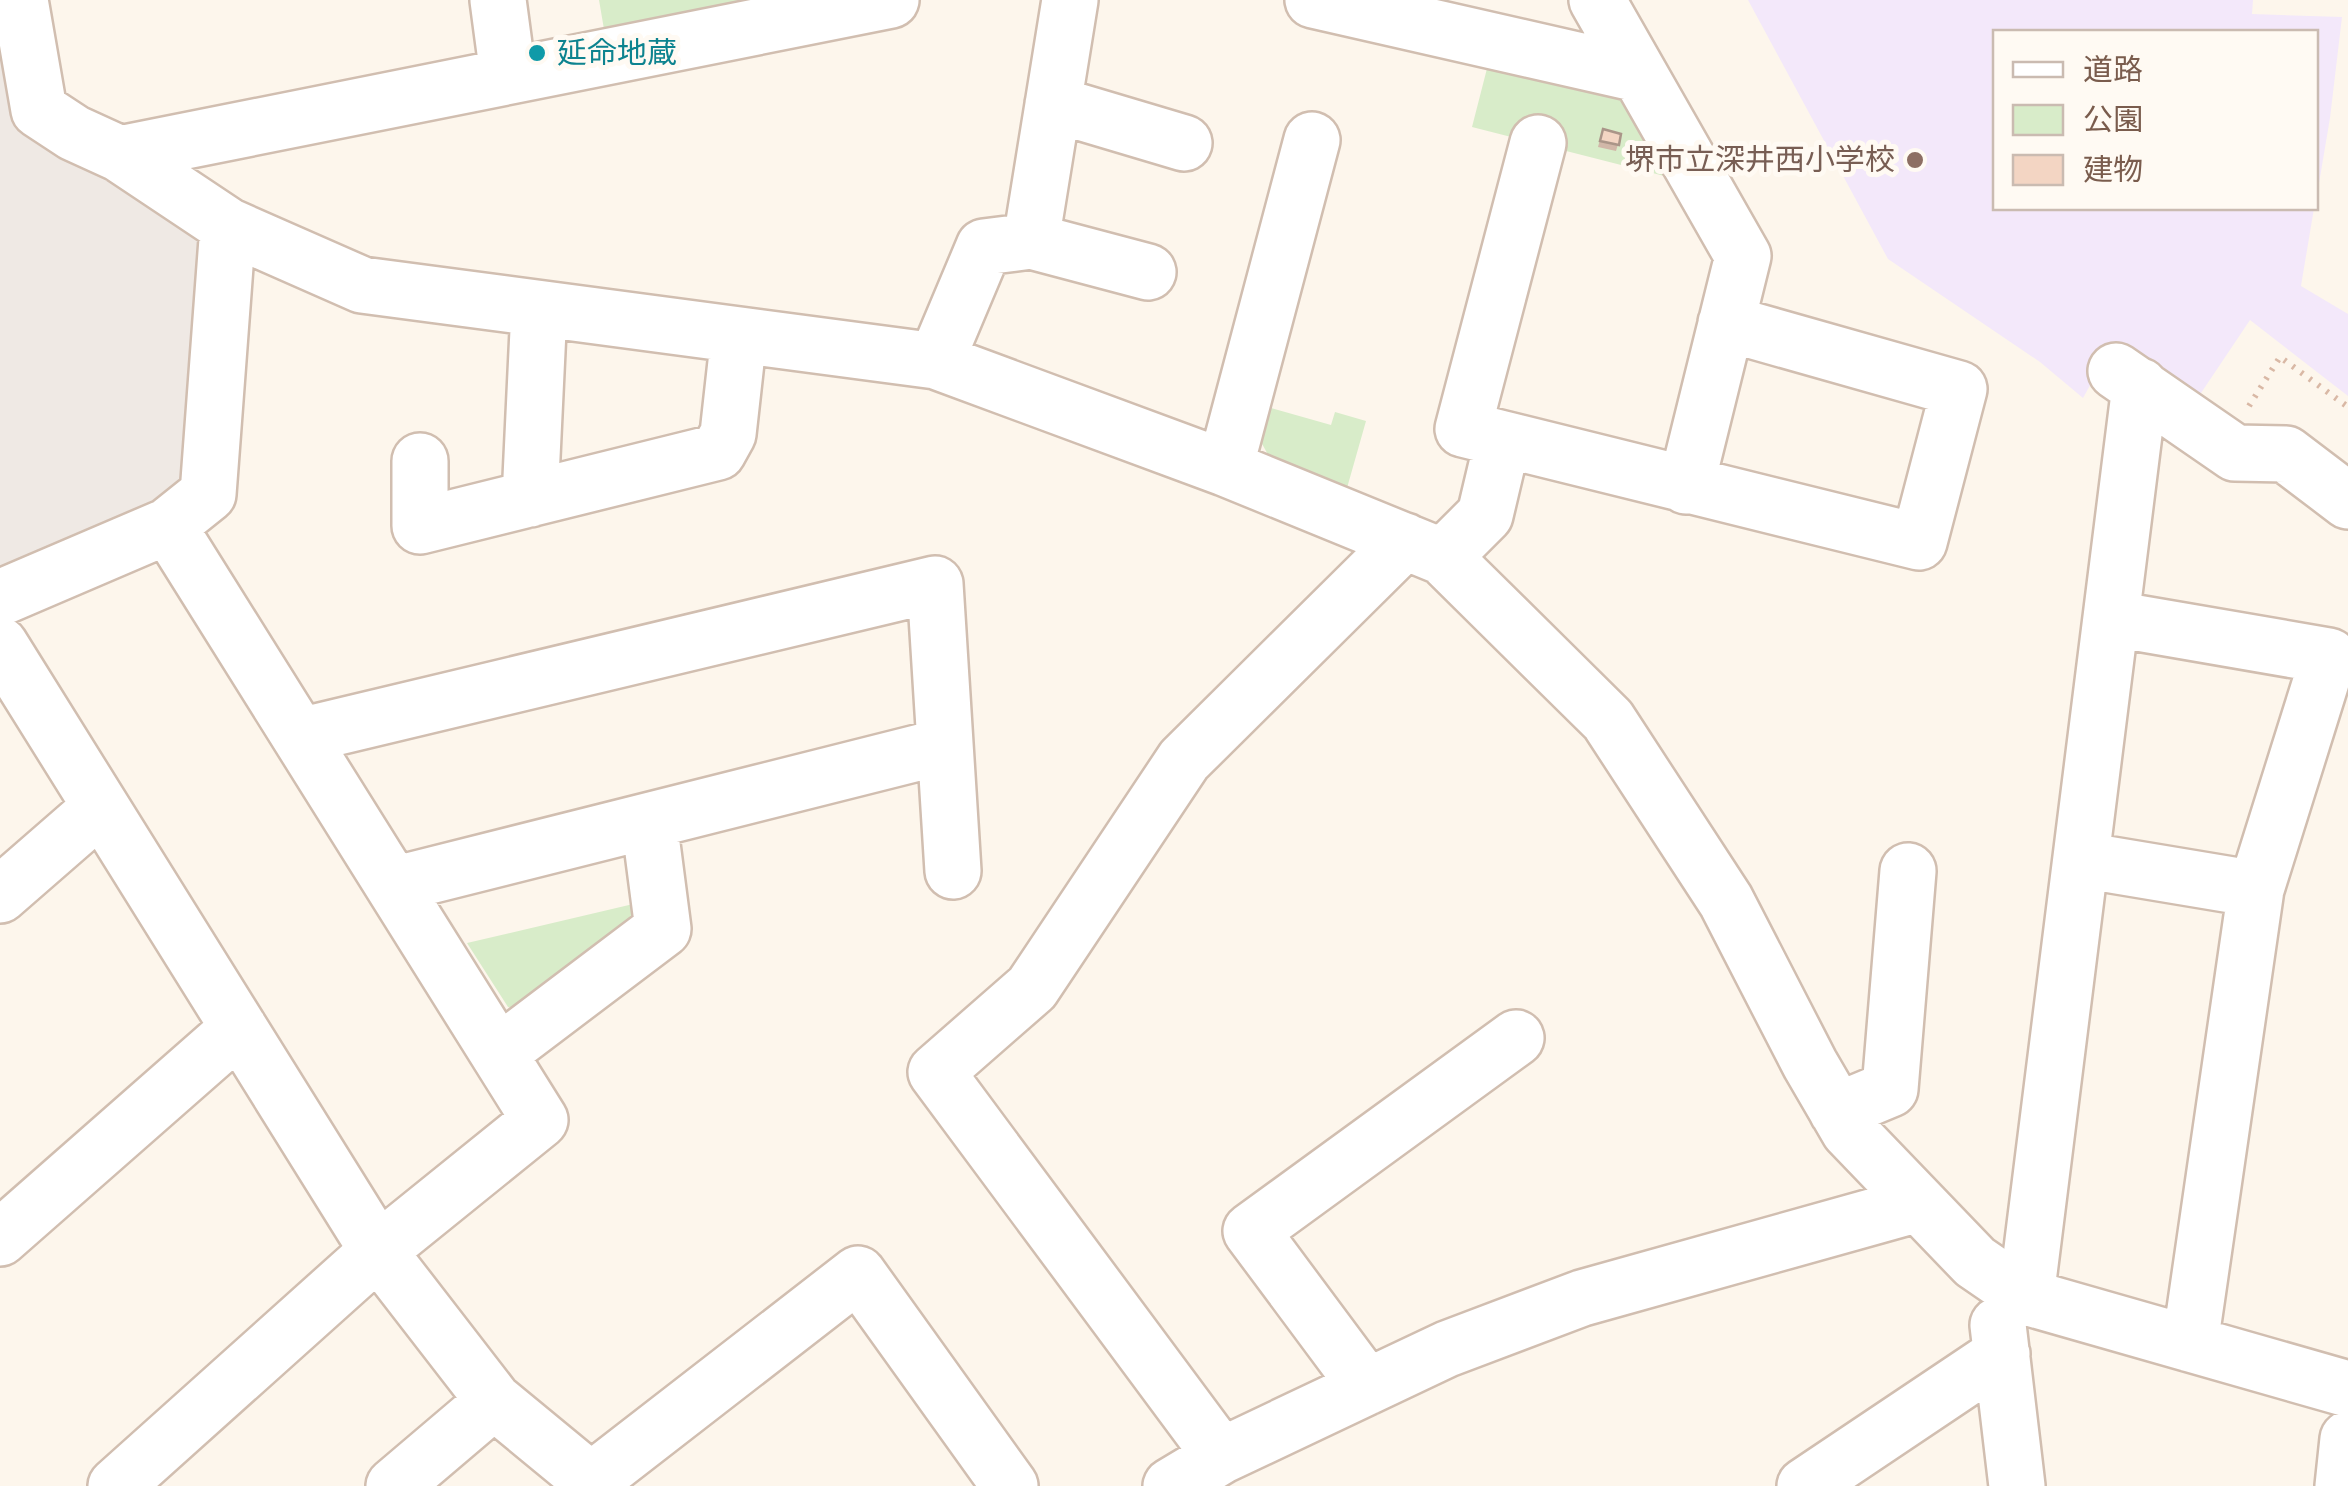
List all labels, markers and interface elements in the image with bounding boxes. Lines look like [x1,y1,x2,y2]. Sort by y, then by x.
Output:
legend [1993,30,2318,210]
place label: 延命地蔵 [557,31,677,74]
marker: 延命地蔵 [526,42,548,64]
text: 道路 [2083,48,2143,91]
text: 公園 [2083,98,2143,141]
place label: 堺市立深井西小学校 [1625,138,1895,181]
text: 建物 [2083,148,2143,191]
marker: 堺市立深井西小学校 [1904,149,1926,171]

